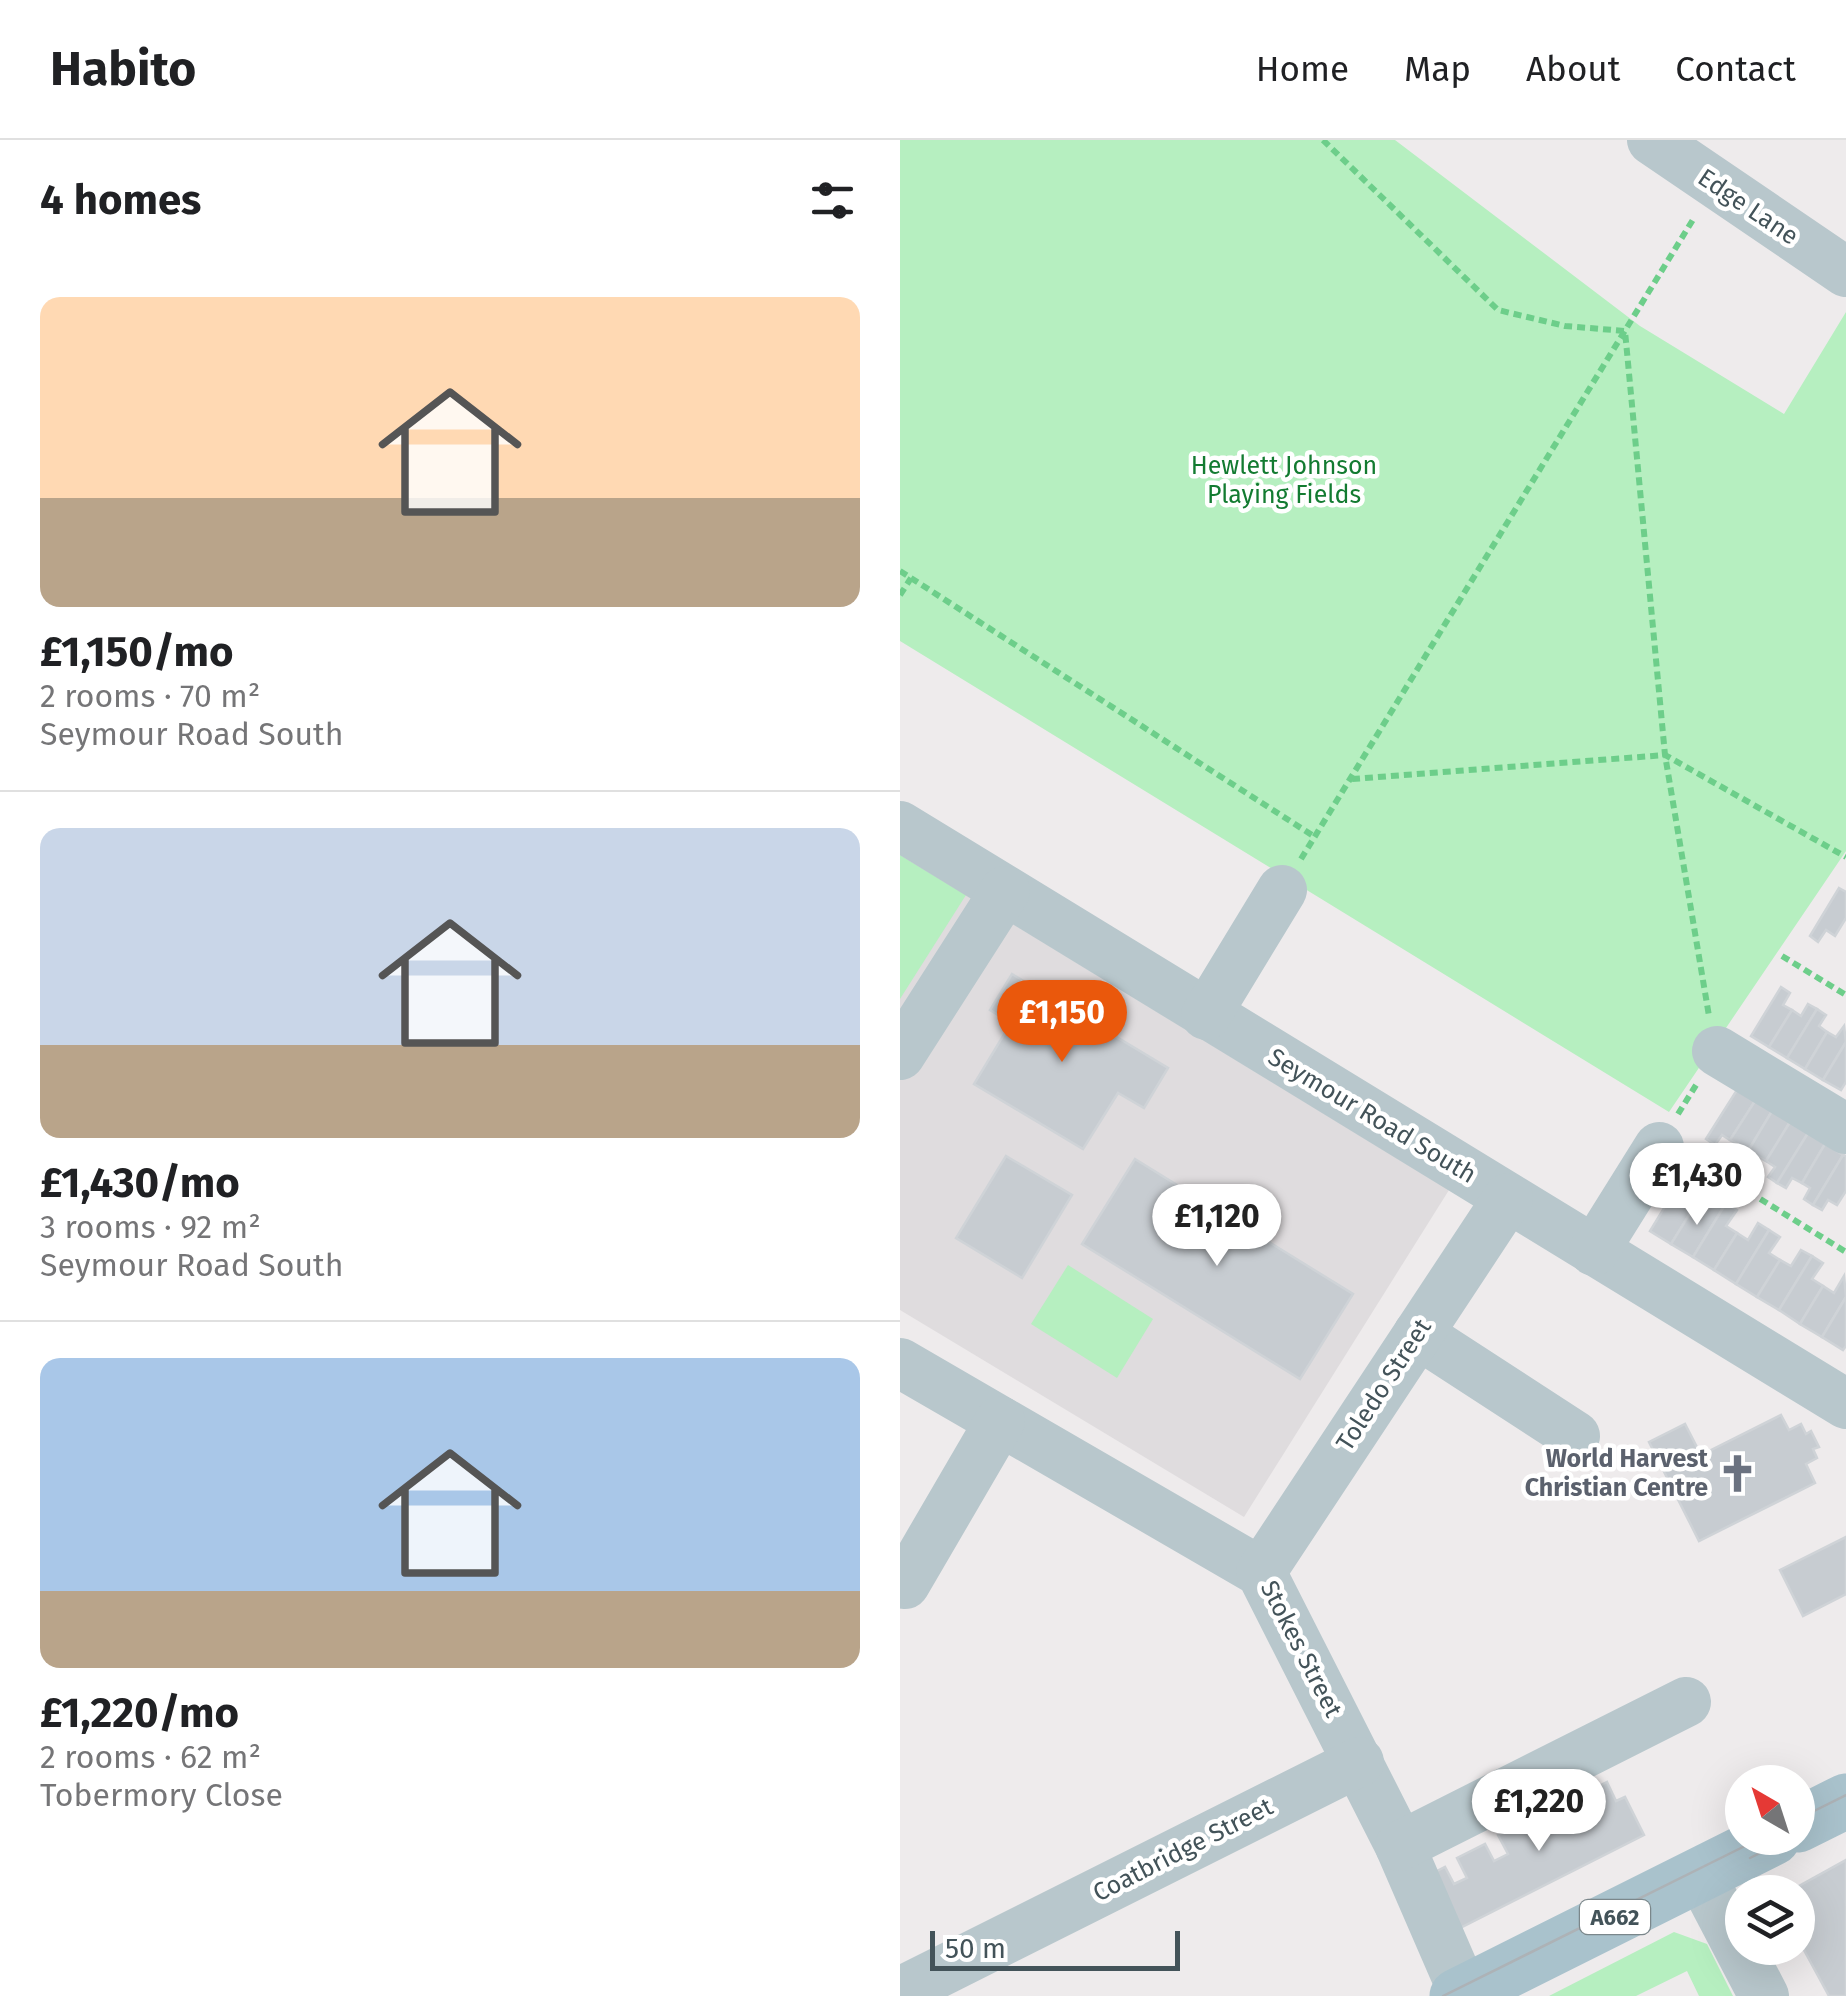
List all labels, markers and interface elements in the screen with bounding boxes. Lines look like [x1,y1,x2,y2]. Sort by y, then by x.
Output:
text: Habito [50,40,196,98]
text: Home [1256,48,1349,90]
text: Map [1404,48,1471,90]
text: About [1526,48,1620,90]
text: Contact [1675,48,1796,90]
street label: Edge Lane [1692,162,1804,252]
icon: filters [805,173,860,228]
text: 4 homes [40,175,201,225]
icon: home [360,362,540,542]
park label: Hewlett Johnson Playing Fields [1191,451,1377,510]
text: £1,150/mo [40,627,234,677]
text: 2 rooms · 70 m² [40,677,260,715]
text: Seymour Road South [40,715,343,753]
icon: home [360,893,540,1073]
pin: £1,150 [981,980,1143,1065]
text: £1,150 [1019,993,1105,1031]
street label: Seymour Road South [1263,1042,1481,1190]
pin: £1,430 [1616,1143,1778,1228]
text: £1,430 [1652,1156,1742,1194]
text: £1,430/mo [40,1158,240,1208]
pin: £1,120 [1136,1184,1298,1269]
text: £1,120 [1174,1197,1260,1235]
text: 3 rooms · 92 m² [40,1208,261,1246]
text: Seymour Road South [40,1246,343,1284]
street label: Toledo Street [1330,1313,1438,1456]
icon: home [360,1423,540,1603]
place label: World Harvest Christian Centre [1525,1444,1708,1503]
church icon: World Harvest Christian Centre [1717,1452,1759,1494]
street label: Stokes Street [1254,1576,1349,1723]
text: £1,220/mo [40,1688,239,1738]
text: 2 rooms · 62 m² [40,1738,261,1776]
north arrow [1725,1765,1815,1855]
map controls [1725,1765,1815,1965]
pin: £1,220 [1458,1769,1620,1854]
text: Tobermory Close [40,1776,283,1814]
text: £1,220 [1494,1782,1584,1820]
street label: Coatbridge Street [1088,1791,1279,1908]
button: layers [1725,1875,1815,1965]
road number: A662 [1580,1900,1650,1934]
scale bar [930,1926,1180,1970]
text: 50 m [945,1932,1006,1965]

